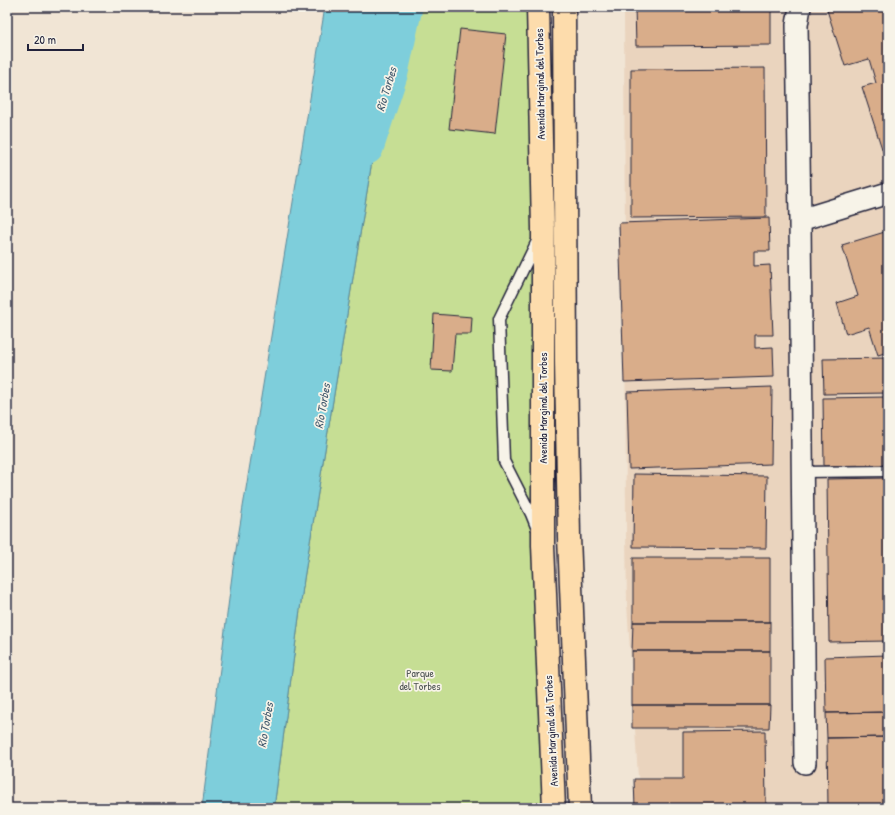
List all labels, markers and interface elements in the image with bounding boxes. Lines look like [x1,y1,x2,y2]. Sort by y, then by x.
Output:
scale bar [28,26,83,52]
street label: Avenida Marginal del Torbes [532,28,548,140]
text: 20 m [34,31,56,48]
water label: Río Torbes [371,64,401,113]
street label: Avenida Marginal del Torbes [536,353,550,464]
water label: Río Torbes [310,381,335,430]
park label: Parque del Torbes [399,666,441,693]
street label: Avenida Marginal del Torbes [541,675,561,787]
water label: Río Torbes [253,700,278,749]

